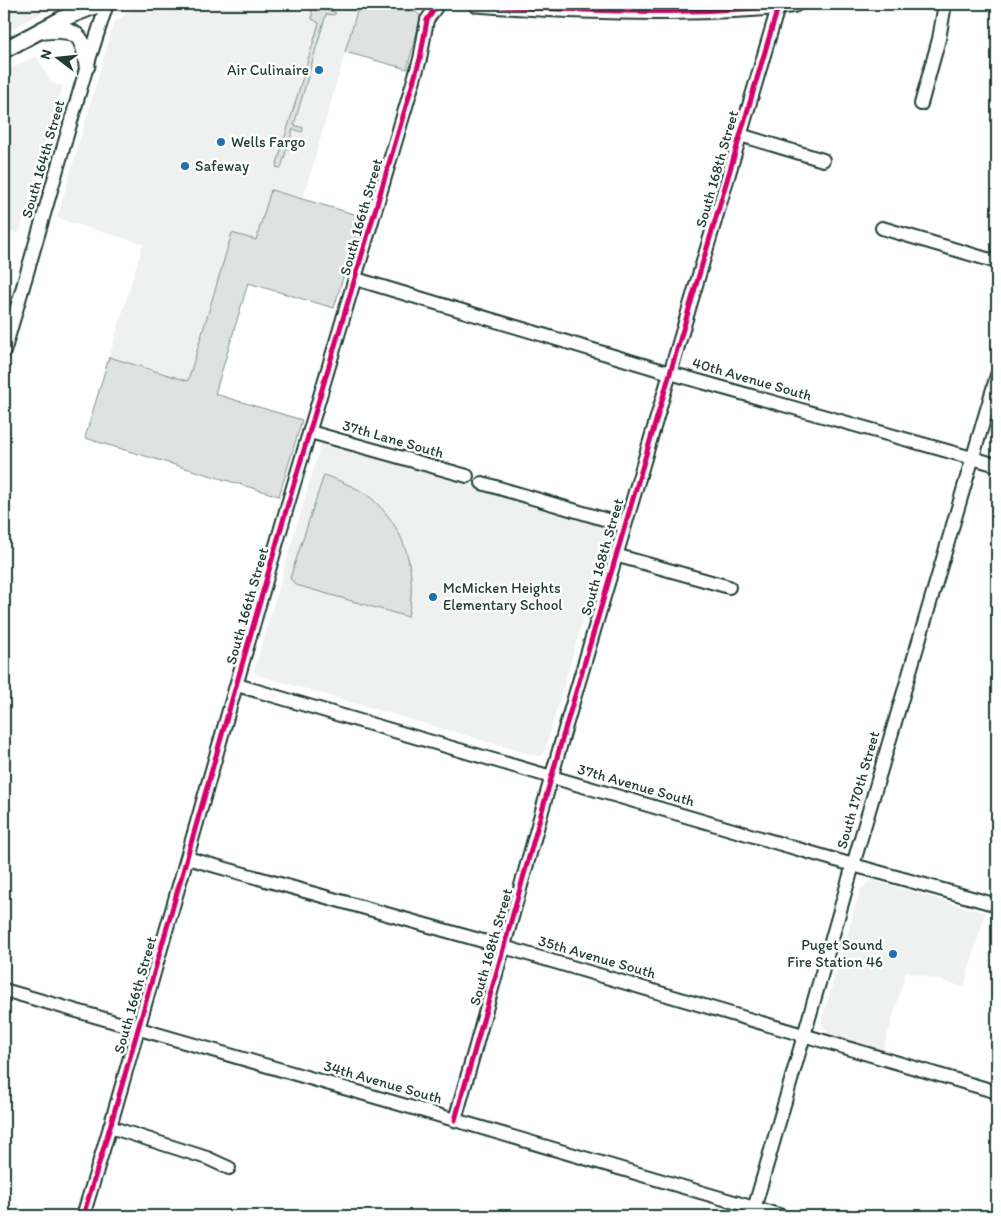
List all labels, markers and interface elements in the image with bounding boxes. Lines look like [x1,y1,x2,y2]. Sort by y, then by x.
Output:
north arrow [32,32,82,82]
text: N [37,48,55,61]
place label: Air Culinaire [227,61,309,79]
marker: Air Culinaire [313,64,325,76]
street label: South 164th Street [18,98,69,220]
street label: South 168th Street [692,108,742,230]
place label: Wells Fargo [231,133,305,151]
marker: Wells Fargo [215,136,227,148]
street label: South 166th Street [336,156,386,278]
place label: Safeway [195,157,249,175]
marker: Safeway [179,160,191,172]
street label: 40th Avenue South [690,353,814,405]
street label: 37th Lane South [340,416,446,462]
street label: South 168th Street [577,496,627,618]
street label: South 166th Street [222,545,272,667]
place label: McMicken Heights Elementary School [443,579,563,614]
marker: McMicken Heights Elementary School [427,591,439,603]
street label: South 170th Street [833,729,884,851]
street label: 37th Avenue South [575,760,697,810]
street label: South 168th Street [466,886,516,1008]
street label: 35th Avenue South [536,932,658,982]
street label: South 166th Street [110,934,160,1056]
place label: Puget Sound Fire Station 46 [787,936,884,971]
marker: Puget Sound Fire Station 46 [887,948,899,960]
street label: 34th Avenue South [322,1056,445,1108]

